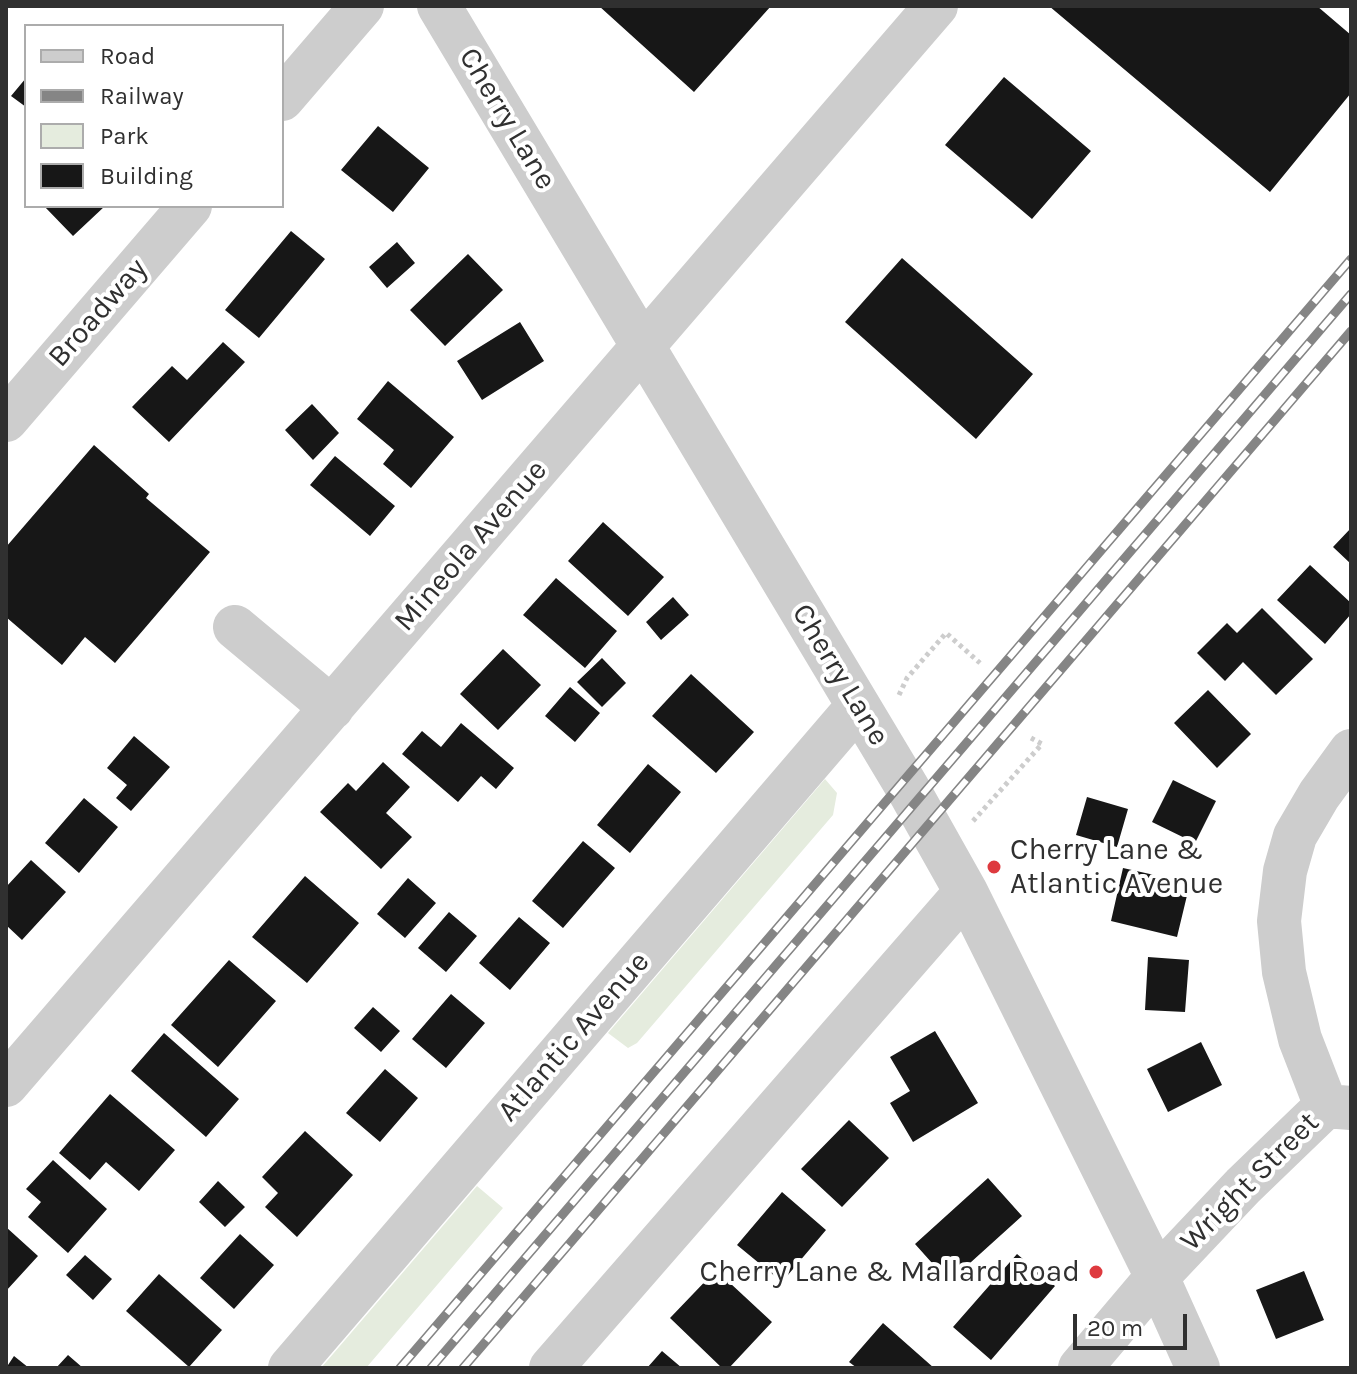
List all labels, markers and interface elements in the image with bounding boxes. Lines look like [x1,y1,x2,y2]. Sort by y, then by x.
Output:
legend [24,24,284,208]
text: Road [100,42,155,70]
street label: Cherry Lane [451,42,563,196]
text: Railway [100,82,184,110]
text: Park [100,122,149,150]
text: Building [100,162,193,190]
street label: Broadway [41,251,155,375]
street label: Mineola Avenue [387,453,555,639]
street label: Cherry Lane [784,598,896,752]
place label: Cherry Lane & Atlantic Avenue [1010,832,1223,902]
marker: Cherry Lane & Atlantic Avenue [985,858,1003,876]
street label: Atlantic Avenue [491,945,657,1129]
street label: Wright Street [1173,1105,1327,1259]
place label: Cherry Lane & Mallard Road [700,1254,1080,1290]
marker: Cherry Lane & Mallard Road [1087,1263,1105,1281]
scale bar [1077,1298,1191,1348]
text: 20 m [1087,1314,1143,1342]

